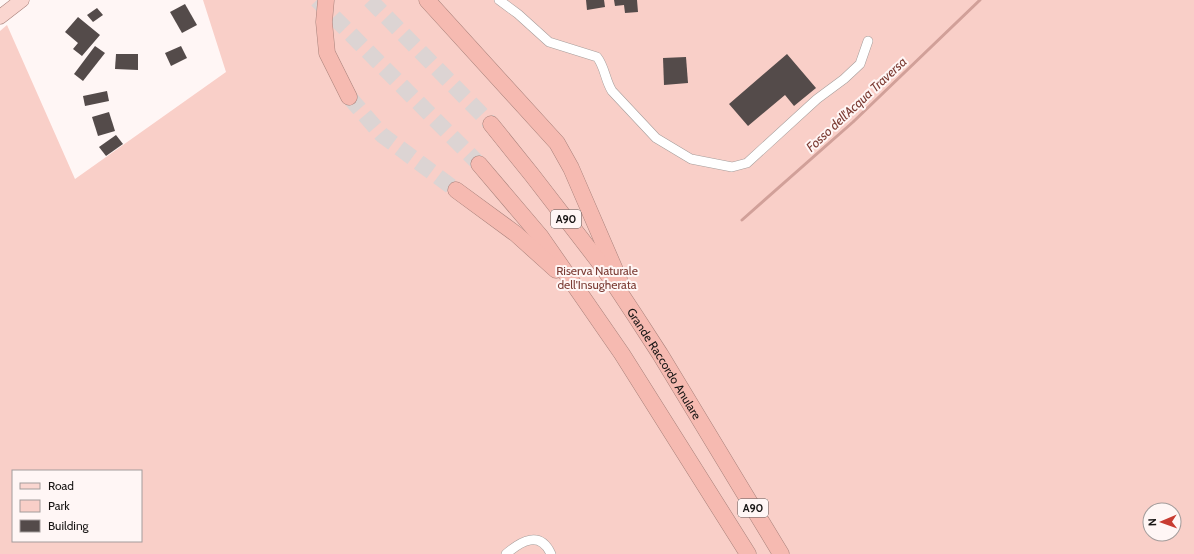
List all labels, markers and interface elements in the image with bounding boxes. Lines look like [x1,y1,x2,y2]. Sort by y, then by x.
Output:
water label: Fosso dell'Acqua Traversa [802,53,910,155]
road number: A90 [551,210,581,228]
park label: Riserva Naturale dell'Insugherata [556,263,638,292]
street label: Grande Raccordo Anulare [624,305,705,422]
legend [12,470,142,542]
text: Road [48,478,74,493]
text: Park [48,498,70,513]
road number: A90 [738,499,768,517]
north arrow [1142,502,1182,542]
text: Building [48,518,90,533]
text: N [1145,518,1159,526]

